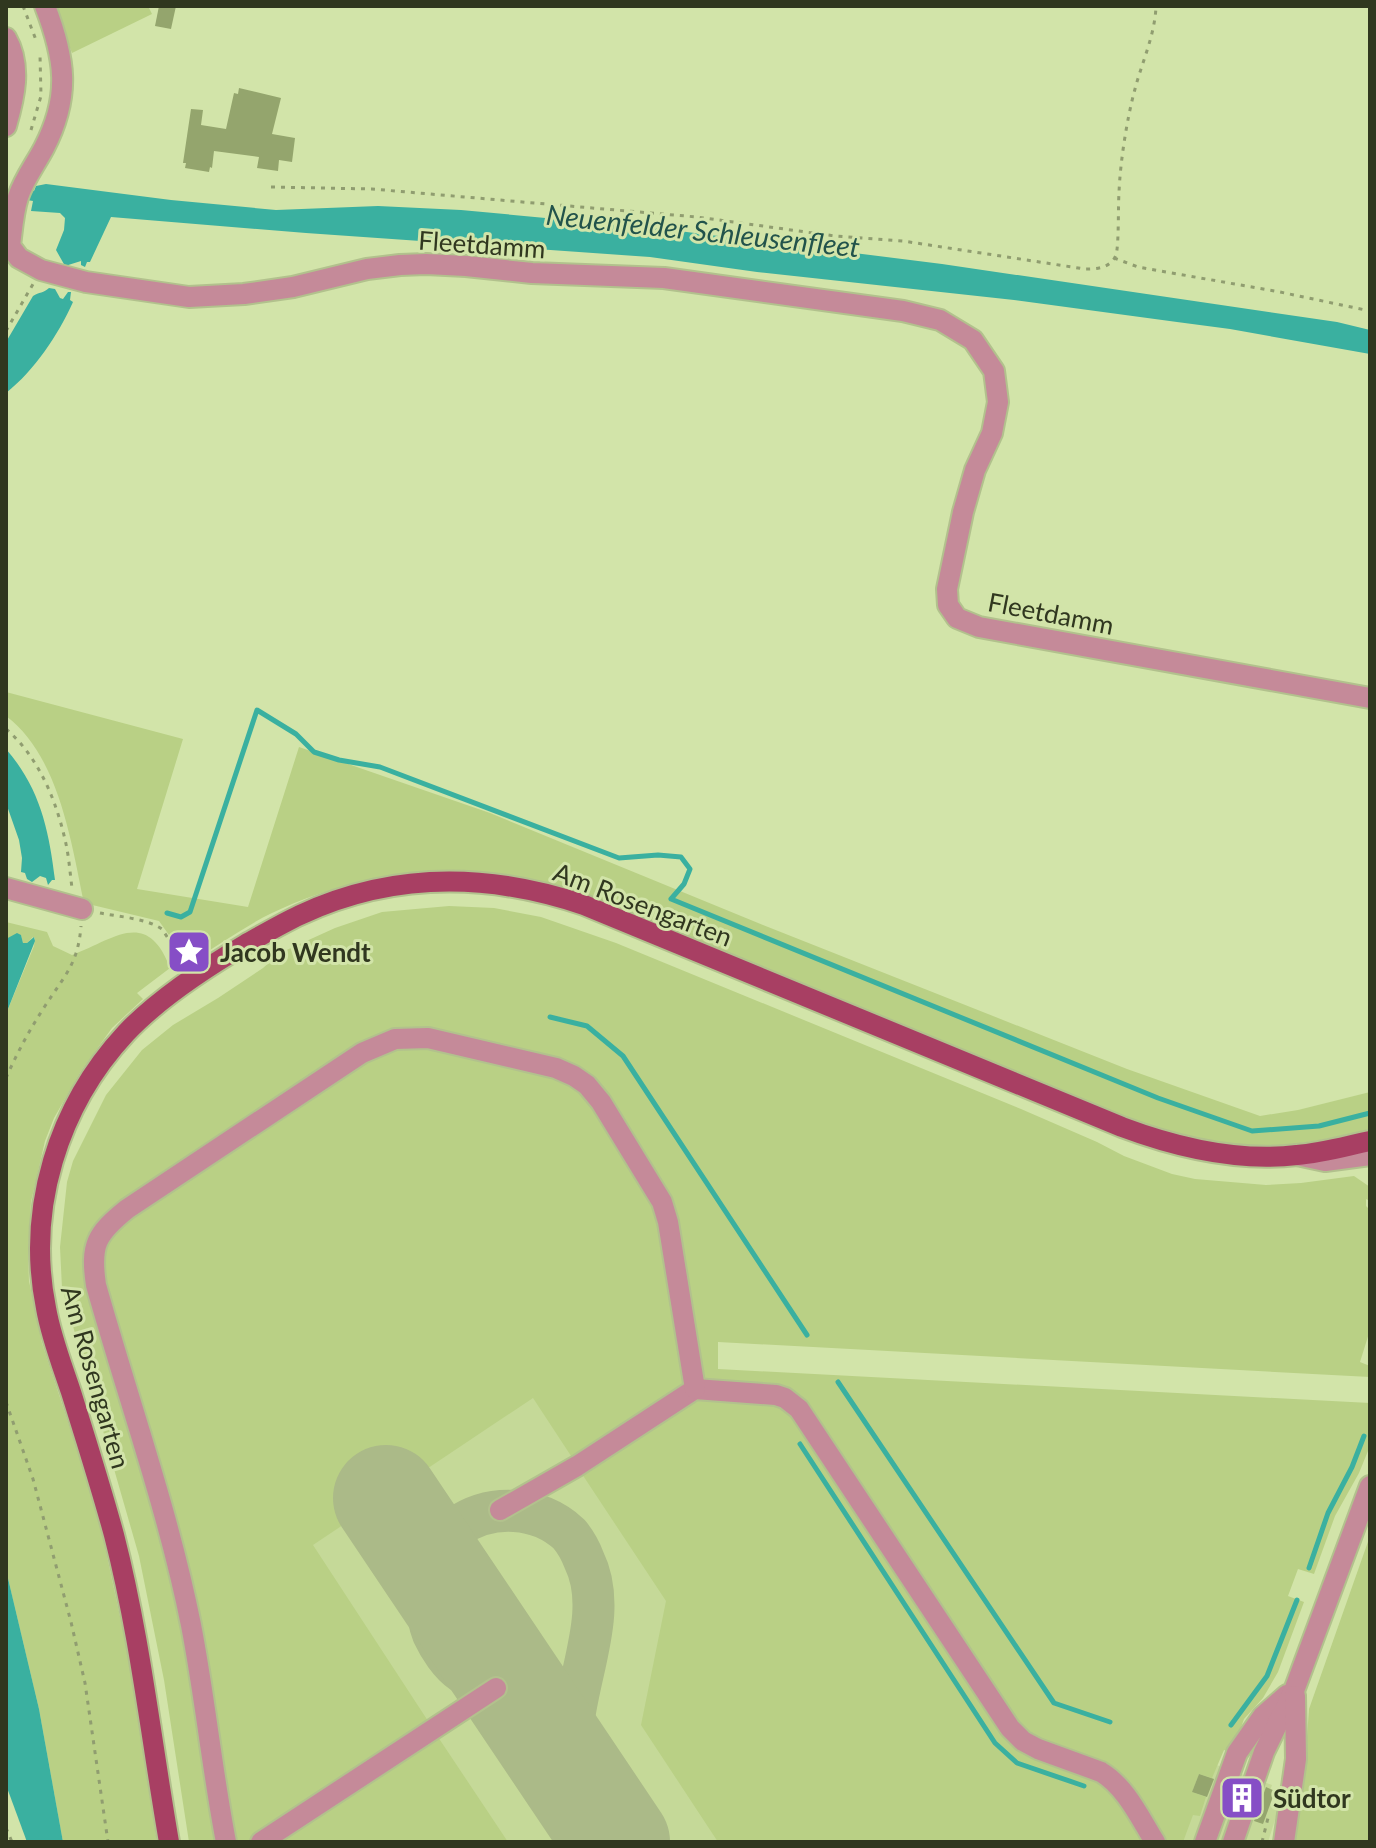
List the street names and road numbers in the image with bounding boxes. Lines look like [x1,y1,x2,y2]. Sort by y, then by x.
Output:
street label: Fleetdamm [417,224,547,264]
street label: Fleetdamm [985,585,1117,641]
street label: Am Rosengarten [549,855,737,953]
street label: Am Rosengarten [55,1282,137,1472]

